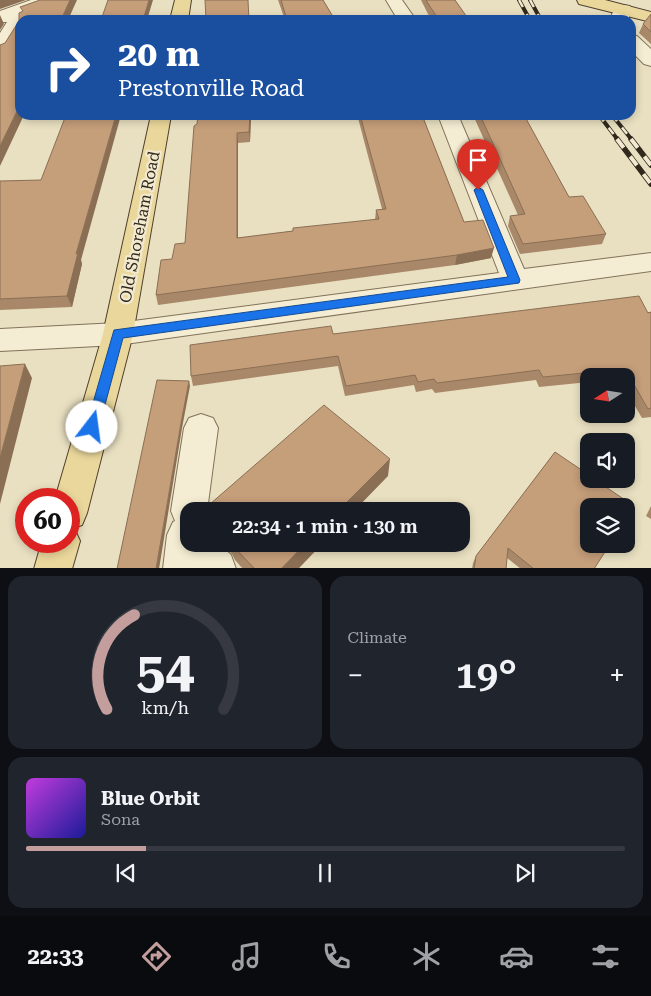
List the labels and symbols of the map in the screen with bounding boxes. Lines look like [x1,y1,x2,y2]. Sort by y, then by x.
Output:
pin [457,139,499,190]
street label: Old Shoreham Road [115,150,164,305]
north arrow [580,368,635,422]
position arrow [65,400,117,452]
speed limit sign: 60 [15,488,80,553]

